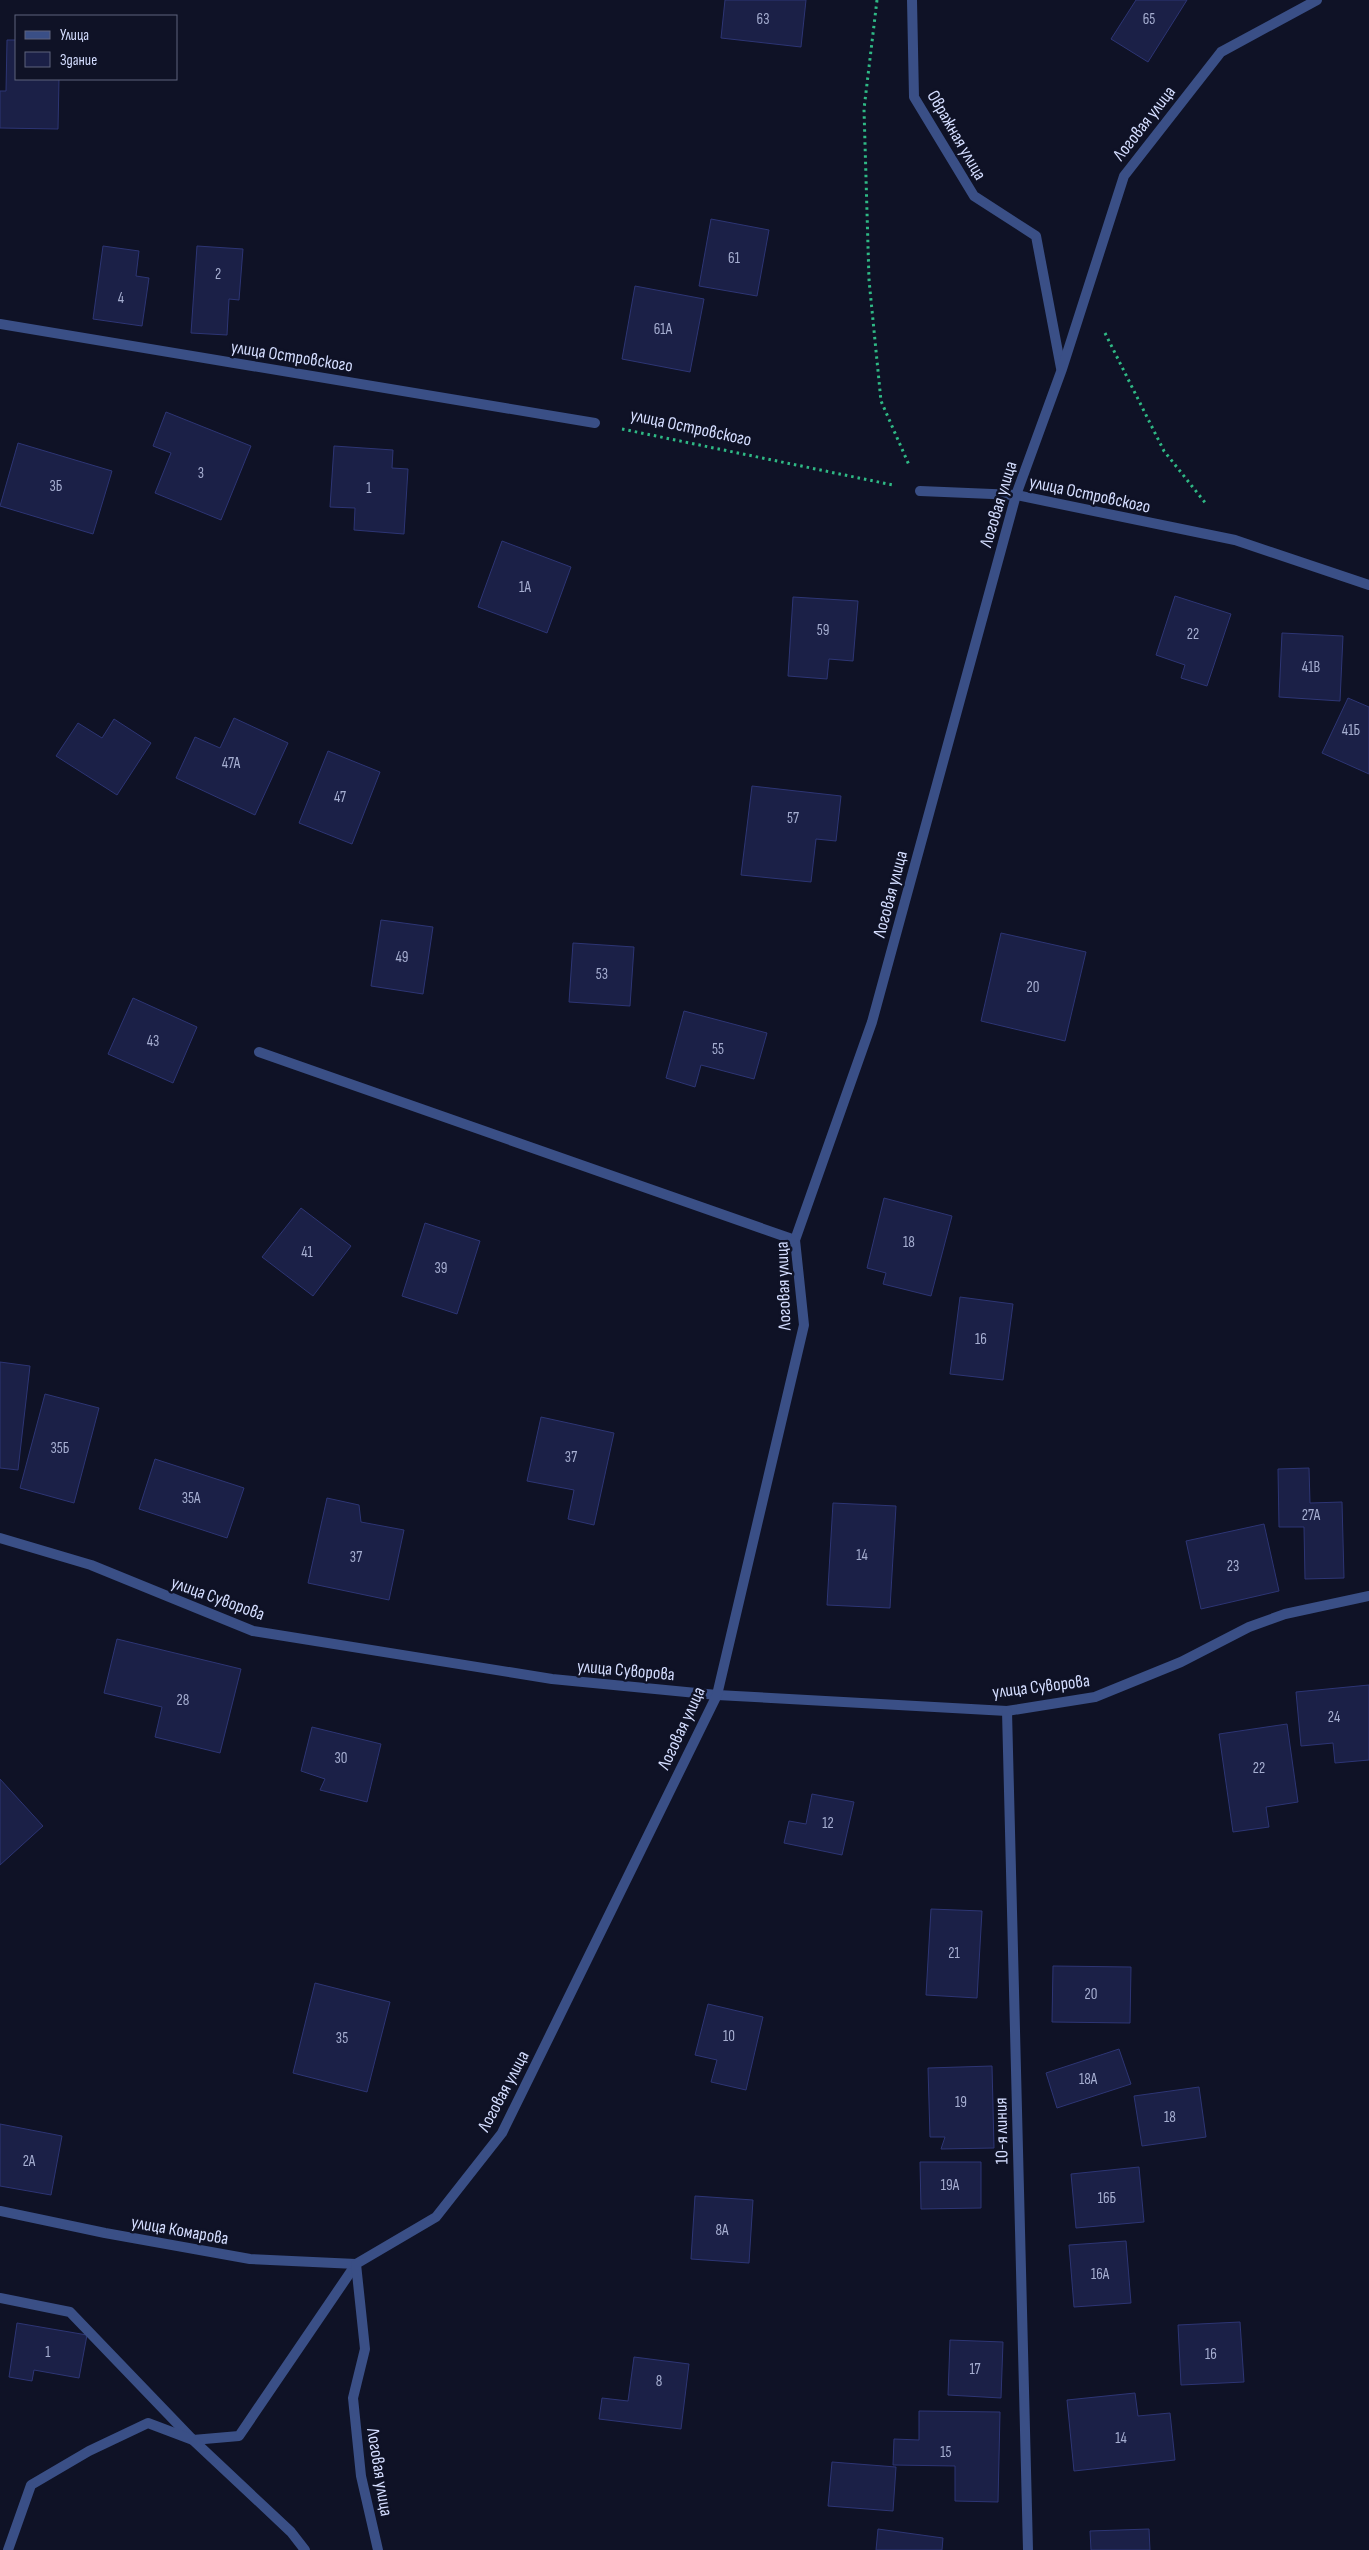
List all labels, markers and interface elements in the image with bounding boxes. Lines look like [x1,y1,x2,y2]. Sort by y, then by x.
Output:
house number: 63 [757,10,769,29]
house number: 65 [1143,10,1155,29]
legend [15,15,178,80]
text: Улица [60,26,89,45]
text: Здание [60,51,97,70]
street label: Логовая улица [1108,82,1180,166]
street label: Овражная улица [922,87,991,184]
house number: 61 [728,249,741,268]
house number: 2 [215,265,221,284]
house number: 4 [118,289,124,308]
house number: 61А [654,320,673,339]
street label: улица Островского [229,336,354,377]
street label: улица Островского [628,404,753,451]
street label: Логовая улица [975,459,1022,551]
house number: 3 [198,464,204,483]
street label: улица Островского [1027,471,1152,518]
house number: 3Б [50,477,63,496]
house number: 1 [366,479,372,498]
house number: 1А [519,578,532,597]
house number: 59 [817,621,829,640]
house number: 22 [1187,625,1199,644]
house number: 41В [1302,658,1320,677]
house number: 41Б [1342,721,1361,740]
house number: 47А [222,754,241,773]
house number: 47 [334,788,346,807]
house number: 57 [787,809,799,828]
street label: Логовая улица [869,848,912,941]
house number: 49 [396,948,408,967]
house number: 53 [596,965,608,984]
house number: 20 [1027,978,1039,997]
house number: 43 [147,1032,159,1051]
house number: 55 [712,1040,724,1059]
house number: 18 [903,1233,915,1252]
street label: Логовая улица [771,1241,796,1332]
house number: 41 [301,1243,314,1262]
house number: 39 [435,1259,447,1278]
house number: 16 [975,1330,987,1349]
house number: 35Б [51,1439,70,1458]
house number: 37 [565,1448,577,1467]
house number: 35А [182,1489,201,1508]
house number: 27А [1302,1506,1321,1525]
house number: 14 [856,1546,868,1565]
house number: 37 [350,1548,362,1567]
house number: 23 [1227,1557,1239,1576]
street label: улица Суворова [168,1572,268,1625]
street label: улица Суворова [576,1656,676,1685]
street label: улица Суворова [991,1670,1091,1703]
street label: Логовая улица [653,1683,710,1774]
house number: 28 [177,1691,189,1710]
house number: 24 [1328,1708,1340,1727]
house number: 30 [335,1749,347,1768]
house number: 22 [1253,1759,1265,1778]
house number: 12 [822,1814,834,1833]
house number: 21 [948,1944,960,1963]
house number: 20 [1085,1985,1097,2004]
house number: 10 [723,2027,735,2046]
house number: 35 [336,2029,348,2048]
street label: Логовая улица [473,2047,534,2136]
house number: 18А [1079,2070,1098,2089]
house number: 19 [955,2093,967,2112]
street label: 10-я линия [990,2097,1013,2165]
house number: 18 [1164,2108,1176,2127]
house number: 2А [23,2152,36,2171]
house number: 19А [941,2176,960,2195]
house number: 16Б [1098,2189,1117,2208]
street label: улица Комарова [130,2212,230,2249]
house number: 8А [716,2221,729,2240]
house number: 16А [1091,2265,1110,2284]
house number: 1 [45,2343,51,2362]
house number: 16 [1205,2345,1217,2364]
house number: 17 [969,2360,981,2379]
house number: 8 [656,2372,662,2391]
street label: Логовая улица [362,2426,397,2518]
house number: 14 [1115,2429,1127,2448]
house number: 15 [940,2443,952,2462]

